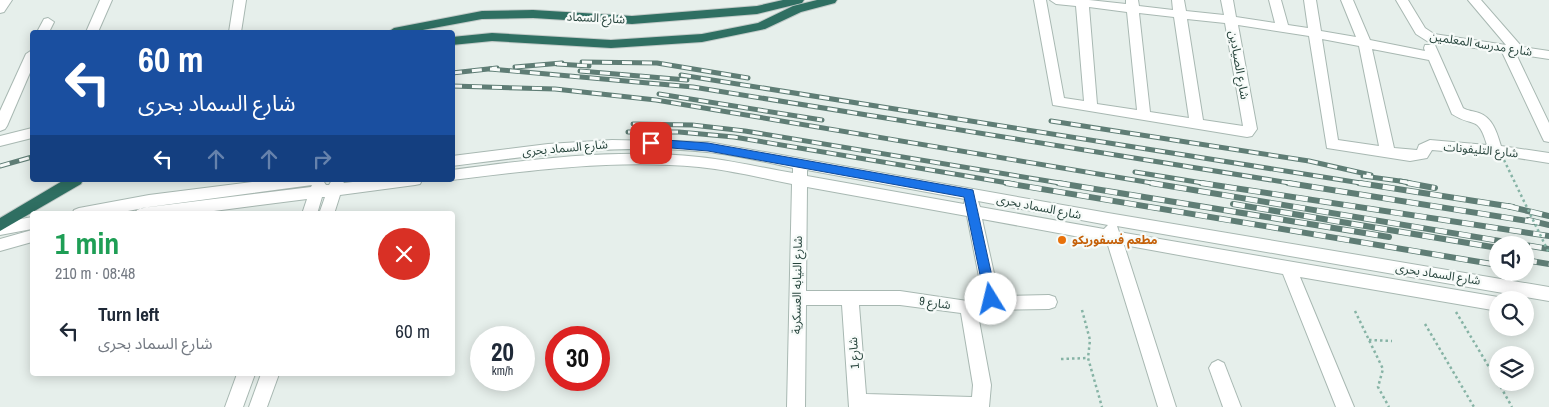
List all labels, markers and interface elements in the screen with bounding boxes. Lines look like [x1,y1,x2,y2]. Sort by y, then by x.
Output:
street label: شارع السماد [566,8,626,29]
street label: شارع مدرسه المعلمين [1428,28,1533,61]
street label: شارع الصيادين [1224,29,1253,101]
text: 60 m [138,36,203,83]
icon: left [55,50,120,115]
text: شارع السماد بحرى [138,88,296,118]
pin [630,122,672,164]
icon: arrive [637,129,665,157]
street label: شارع السماد بحرى [521,136,609,161]
street label: شارع التليفونات [1443,139,1519,162]
icon: left [149,145,177,173]
icon: ahead [202,145,230,173]
icon: ahead [255,145,283,173]
icon: right [308,145,336,173]
street label: شارع السماد بحرى [995,191,1083,224]
text: 1 min [55,223,119,263]
button: close [378,228,430,280]
place label: مطعم فسفوريكو [1072,232,1158,249]
marker: مطعم فسفوريكو [1056,234,1068,246]
street label: شارع النيابه العسكرية [788,236,807,334]
map controls [1489,236,1534,391]
button: sound [1489,236,1534,281]
street label: شارع السماد بحرى [1394,259,1482,290]
text: 210 m · 08:48 [55,262,135,284]
position arrow [964,272,1016,324]
button: search [1489,291,1534,336]
street label: شارع 9 [918,293,952,314]
text: Turn left [98,301,159,327]
icon: left [55,317,83,345]
text: 60 m [395,318,430,344]
speed limit sign: 30 [545,326,610,391]
text: شارع السماد بحرى [98,332,213,354]
text: 20 [491,335,514,369]
street label: شارع 1 [845,337,864,369]
button: layers [1489,346,1534,391]
text: km/h [492,363,513,379]

